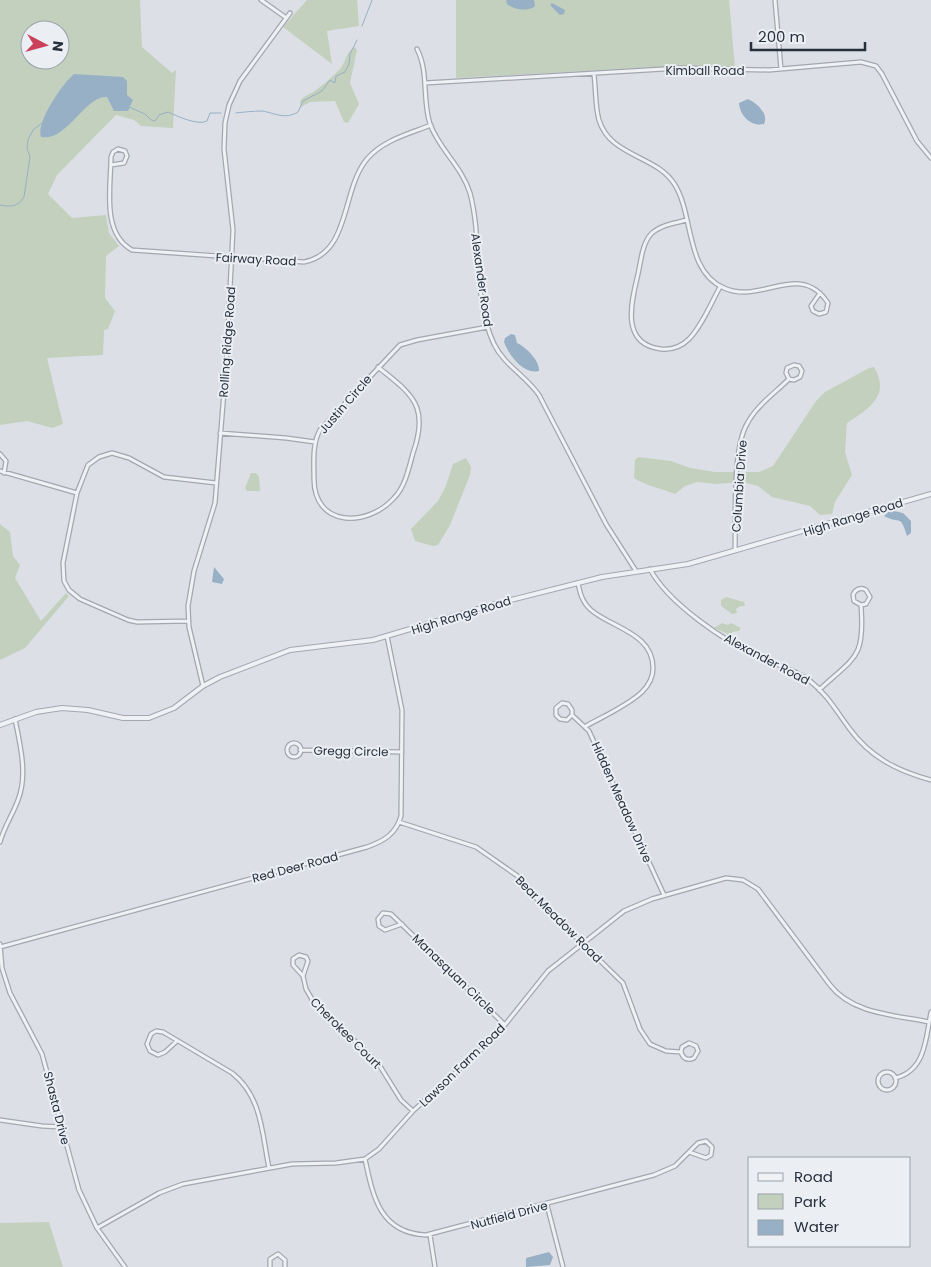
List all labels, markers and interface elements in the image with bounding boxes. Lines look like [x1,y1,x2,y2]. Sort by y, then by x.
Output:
north arrow [20,20,70,70]
scale bar [751,20,865,52]
text: 200 m [758,26,805,47]
text: N [47,40,68,53]
street label: Kimball Road [665,62,745,79]
street label: Alexander Road [467,232,497,328]
street label: Fairway Road [215,248,297,270]
street label: Rolling Ridge Road [215,286,239,398]
street label: Justin Circle [315,371,375,437]
street label: Columbia Drive [727,439,751,533]
street label: High Range Road [801,494,905,540]
street label: High Range Road [409,592,513,638]
street label: Alexander Road [721,629,813,689]
street label: Hidden Meadow Drive [588,739,656,865]
street label: Gregg Circle [313,742,389,760]
street label: Red Deer Road [250,847,340,887]
street label: Bear Meadow Road [512,872,606,966]
street label: Manasquan Circle [409,930,499,1018]
street label: Cherokee Court [307,994,385,1072]
street label: Lawson Farm Road [415,1020,509,1110]
street label: Shasta Drive [40,1070,74,1146]
legend [748,1157,911,1247]
text: Road [794,1166,833,1187]
text: Park [794,1191,826,1212]
street label: Nutfield Drive [469,1197,549,1233]
text: Water [794,1216,840,1237]

